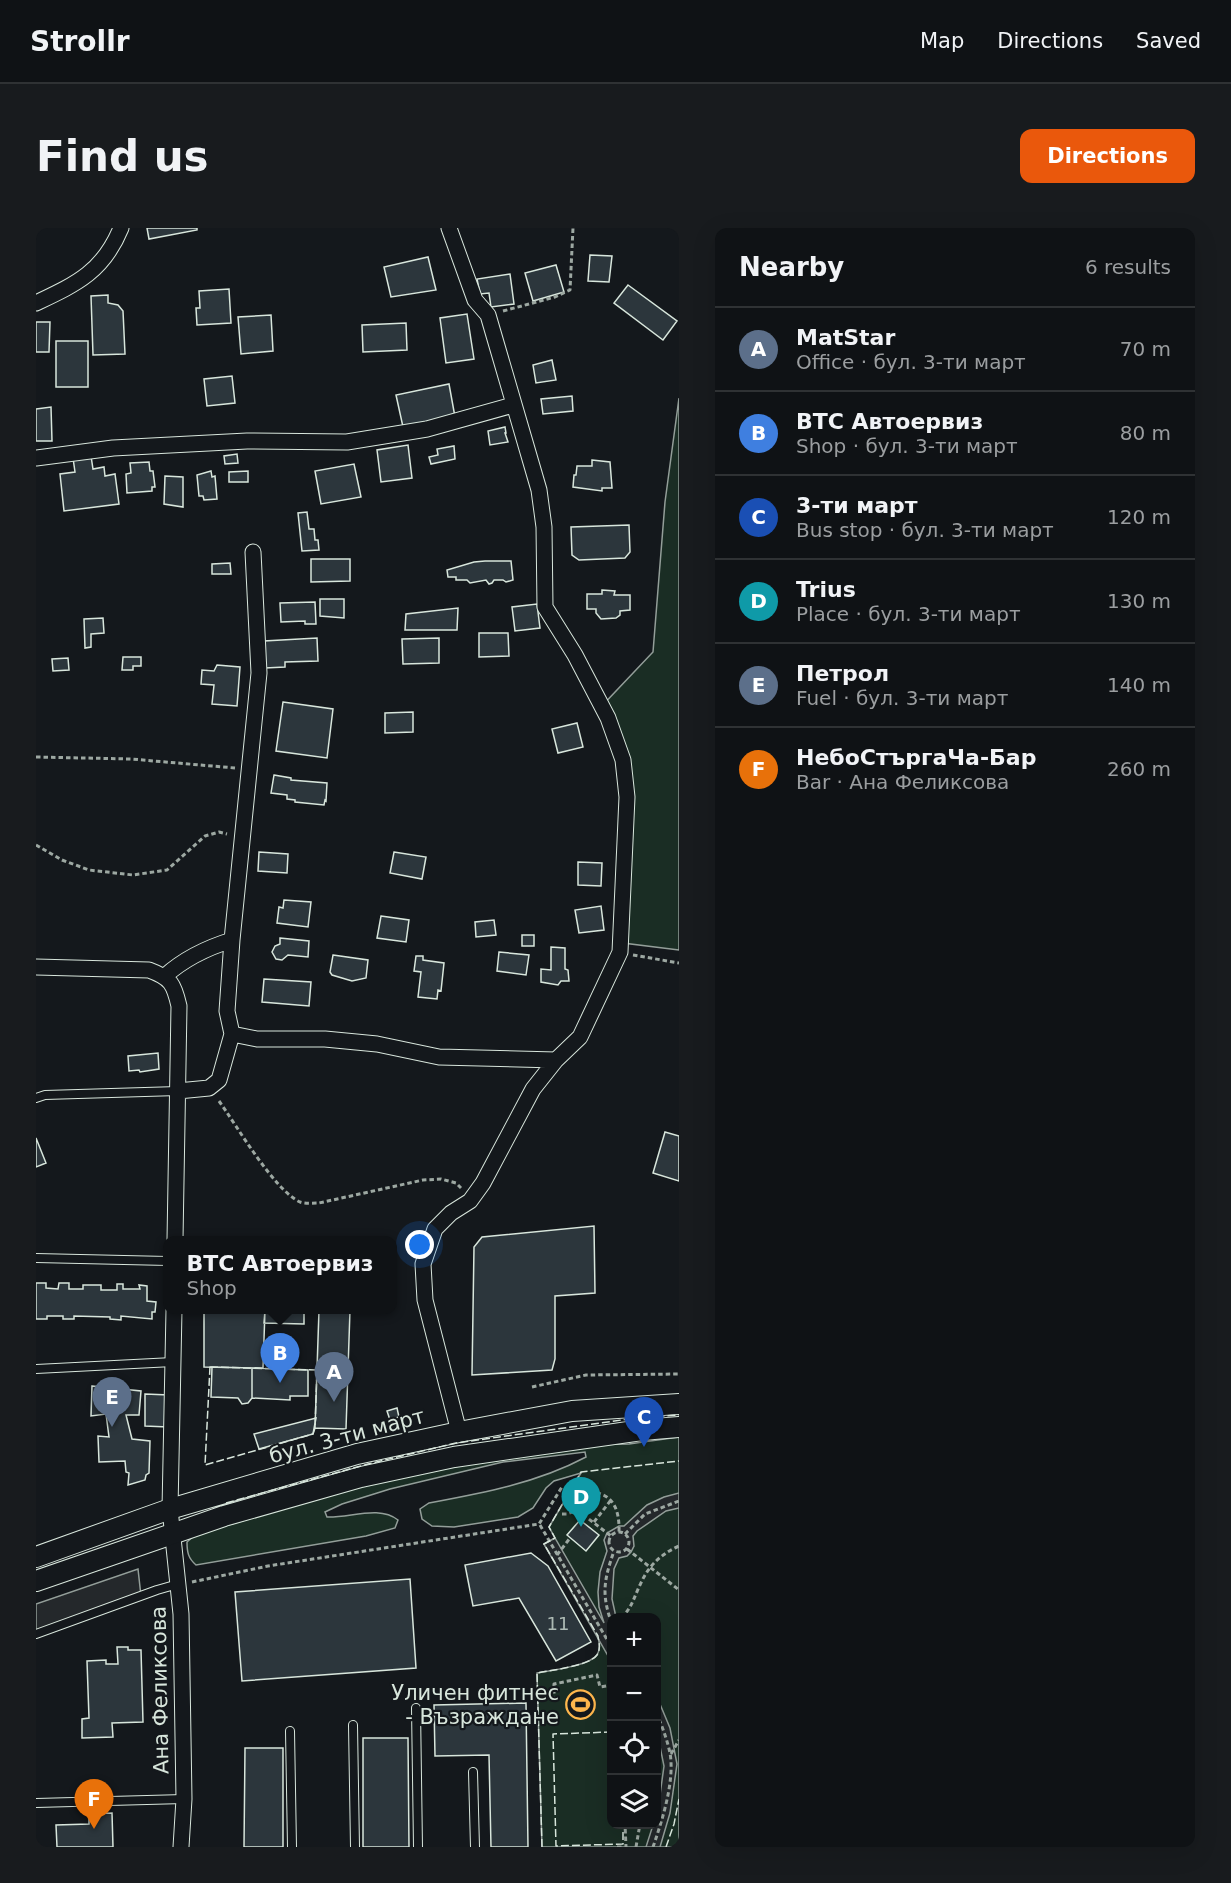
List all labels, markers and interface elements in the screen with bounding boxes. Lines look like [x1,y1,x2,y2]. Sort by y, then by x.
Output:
text: Strollr [30,25,130,58]
text: Map [920,29,964,53]
text: Directions [997,29,1103,53]
text: Saved [1136,29,1201,53]
button: Directions [1020,129,1195,183]
text: Find us [36,132,209,181]
text: Nearby [739,252,844,282]
text: 6 results [1085,255,1171,279]
text: MatStar [796,325,895,350]
text: A [751,337,766,361]
text: 70 m [1120,337,1171,361]
text: Office · бул. 3-ти март [796,350,1026,374]
text: ВТС Автоервиз [796,409,983,434]
text: B [751,421,766,445]
text: 80 m [1120,421,1171,445]
text: Shop · бул. 3-ти март [796,434,1018,458]
text: 3-ти март [796,493,918,518]
text: C [751,505,766,529]
text: 120 m [1107,505,1171,529]
text: Bus stop · бул. 3-ти март [796,518,1054,542]
text: Trius [796,577,856,602]
text: D [750,589,767,613]
text: 130 m [1107,589,1171,613]
text: Place · бул. 3-ти март [796,602,1021,626]
text: Петрол [796,661,889,686]
text: E [752,673,765,697]
text: 140 m [1107,673,1171,697]
text: Fuel · бул. 3-ти март [796,686,1008,710]
text: НебоСтъргаЧа-Бар [796,745,1036,770]
text: F [752,757,765,781]
text: 260 m [1107,757,1171,781]
text: Bar · Ана Феликсова [796,770,1009,794]
your location [405,1230,434,1259]
popup [163,1236,397,1314]
text: ВТС Автоервиз [186,1251,374,1276]
text: Shop [186,1276,237,1300]
pin: B [260,1334,300,1383]
pin: A [314,1352,354,1402]
pin: E [92,1378,132,1427]
pin: C [624,1398,664,1447]
street label: бул. 3-ти март [267,1404,427,1468]
pin: D [562,1478,600,1527]
street label: Ана Феликсова [147,1606,173,1774]
house number: 11 [547,1613,569,1634]
map controls [607,1613,661,1829]
button: + [607,1613,661,1667]
button: − [607,1667,661,1721]
place label: Уличен фитнес - Възраждане [391,1681,559,1729]
sports icon: Уличен фитнес - Възраждане [564,1689,596,1721]
button: locate [607,1721,661,1775]
button: layers [607,1775,661,1829]
pin: F [74,1780,114,1829]

